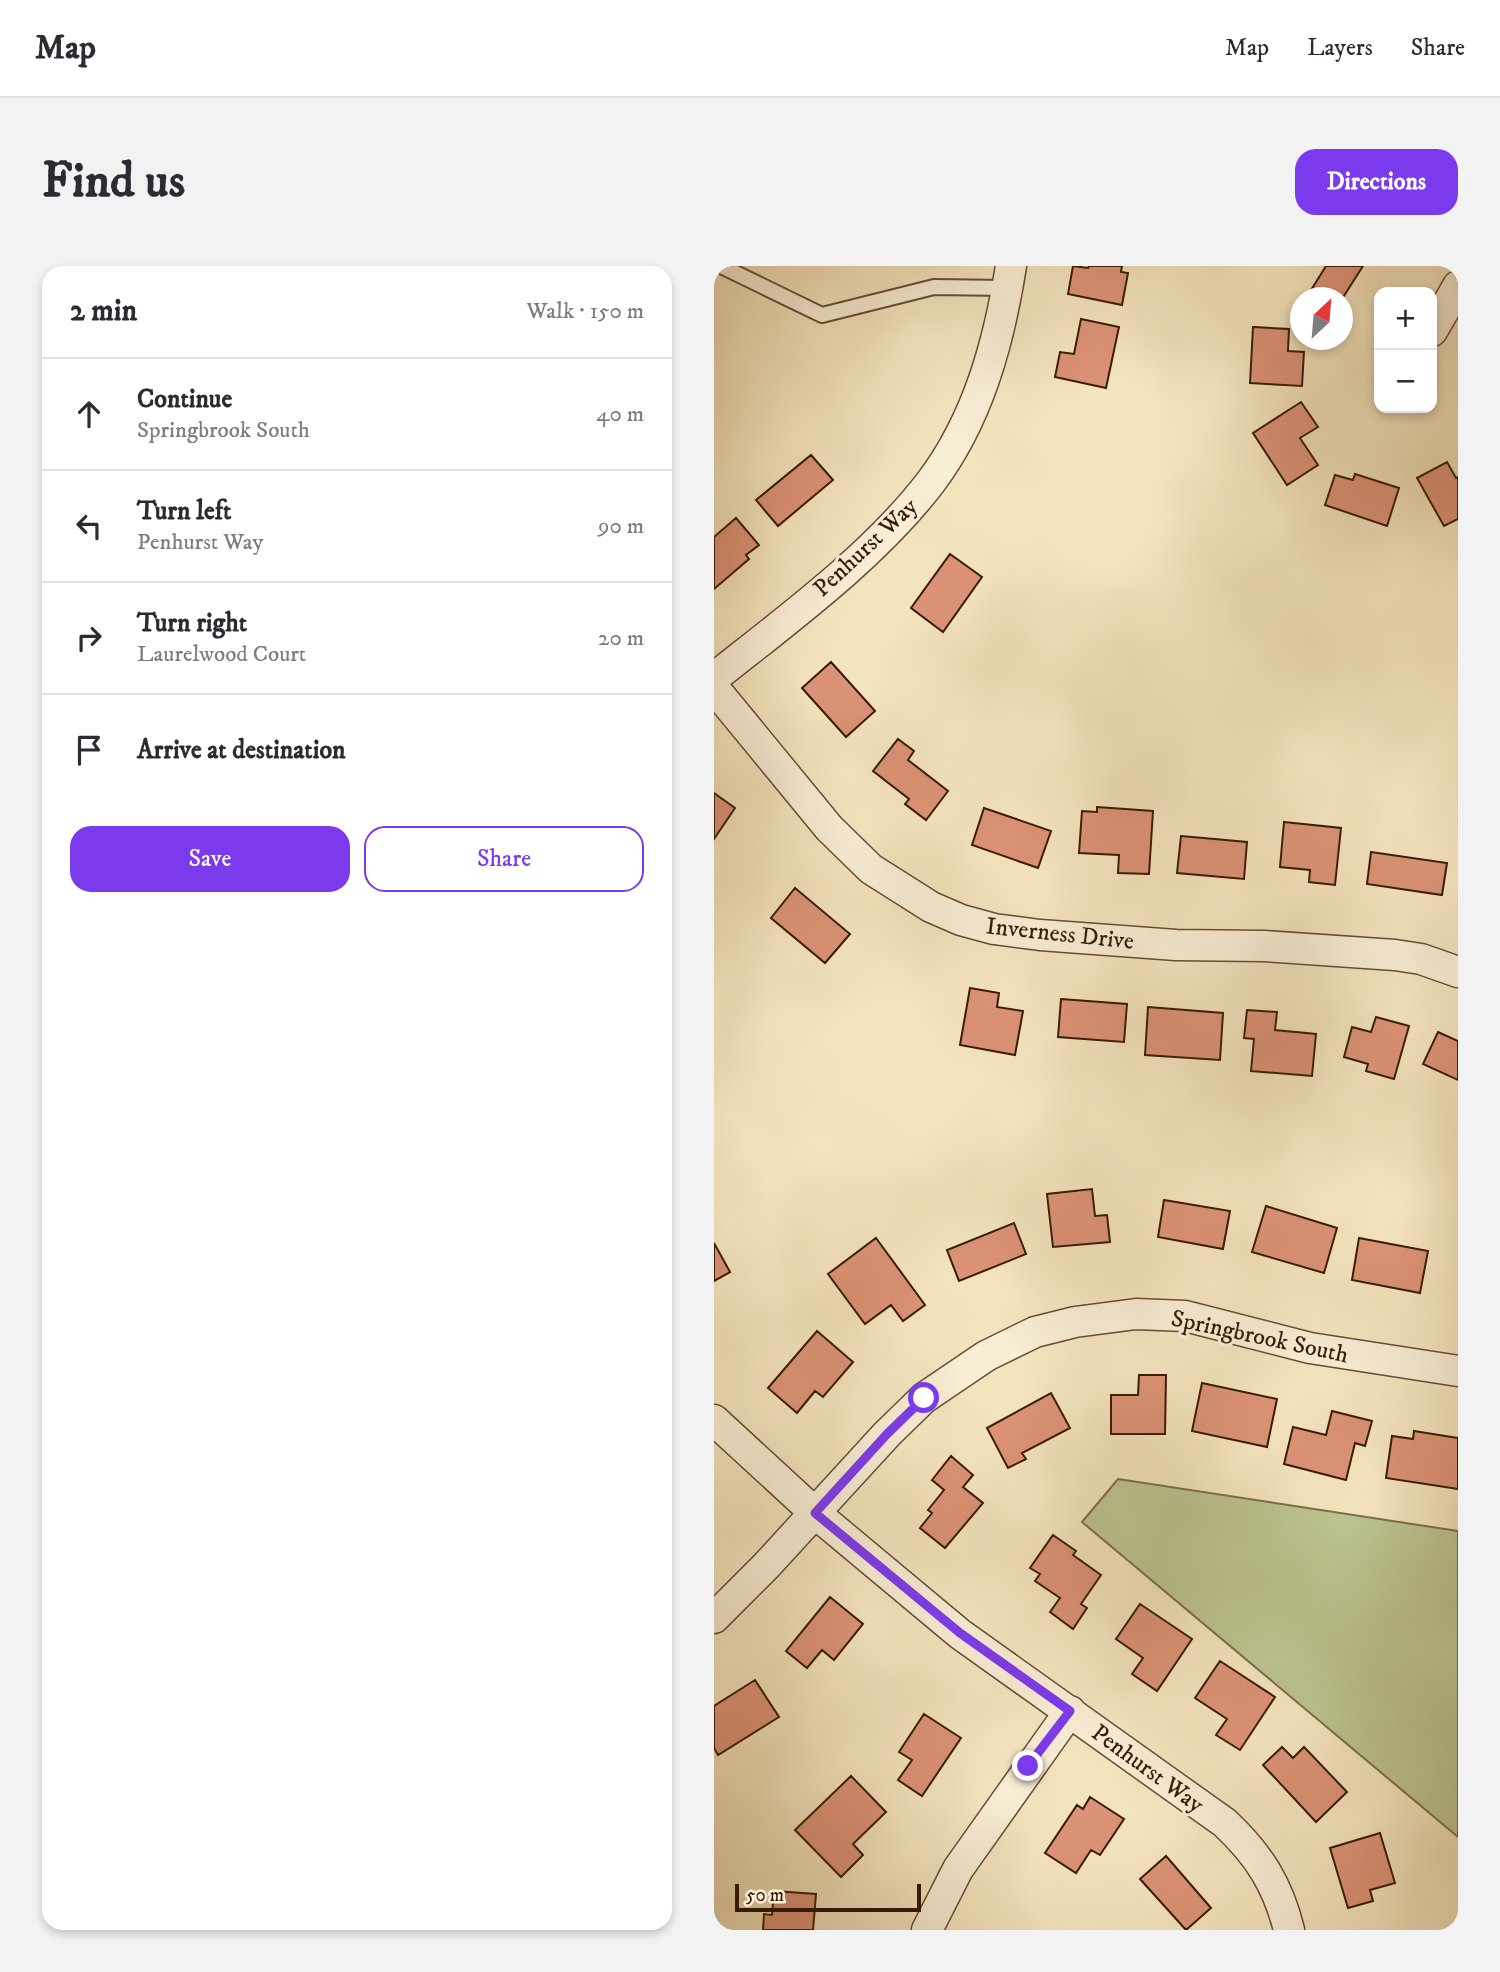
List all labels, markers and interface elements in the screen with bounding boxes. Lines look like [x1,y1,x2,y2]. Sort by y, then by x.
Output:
text: Map [35,28,96,69]
text: Map [1225,33,1269,63]
text: Layers [1307,33,1373,63]
text: Share [1411,33,1465,63]
button: Directions [1295,149,1458,215]
text: Find us [42,151,185,213]
north arrow [1290,287,1353,350]
map controls [1374,287,1437,413]
button: + [1374,287,1437,350]
text: 2 min [70,293,137,330]
text: Walk · 150 m [527,297,644,326]
button: − [1374,350,1437,413]
text: Continue [137,383,232,416]
icon: ahead [70,395,108,433]
text: 40 m [596,400,644,429]
text: Springbrook South [137,416,310,445]
street label: Penhurst Way [807,491,925,604]
text: Turn left [137,495,231,528]
icon: left [70,507,108,545]
text: 90 m [598,512,644,541]
text: Penhurst Way [137,528,263,557]
text: Turn right [137,607,247,640]
icon: right [70,619,108,657]
text: 20 m [598,624,644,653]
text: Laurelwood Court [137,640,306,669]
icon: arrive [70,731,108,769]
text: Arrive at destination [137,734,346,767]
button: Save [70,826,350,892]
button: Share [364,826,644,892]
street label: Inverness Drive [984,911,1135,957]
street label: Springbrook South [1168,1304,1352,1370]
route start [908,1382,939,1413]
street label: Penhurst Way [1085,1718,1210,1820]
route end [1012,1750,1043,1781]
scale bar [735,1881,920,1913]
text: 50 m [746,1884,784,1907]

